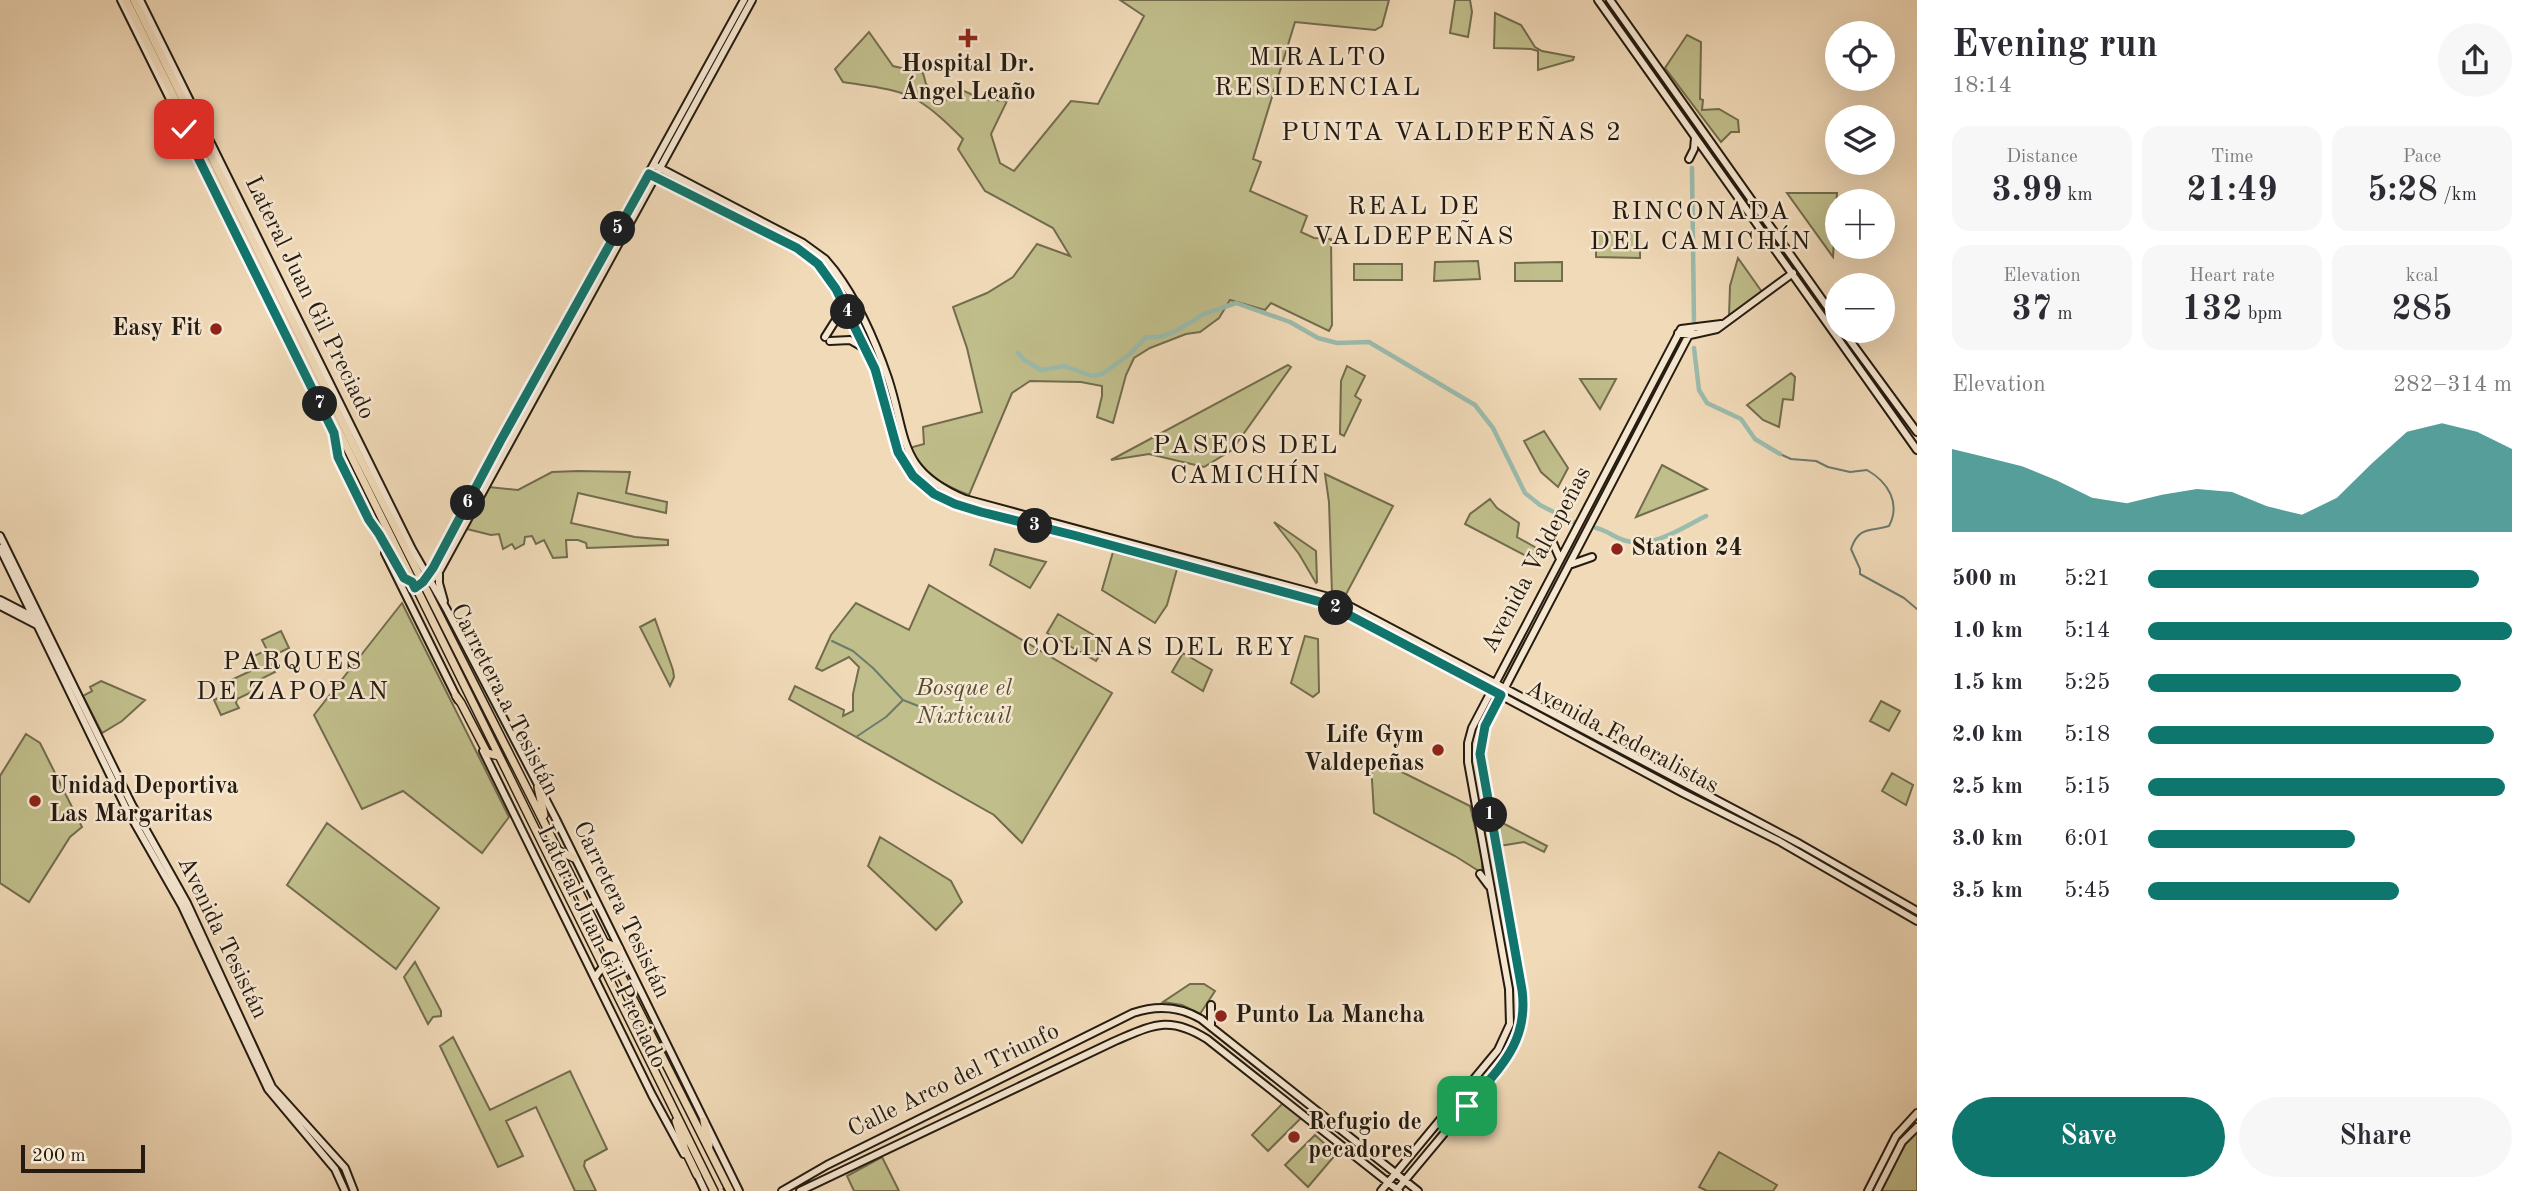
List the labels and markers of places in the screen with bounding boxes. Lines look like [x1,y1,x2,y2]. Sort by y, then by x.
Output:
marker: Hospital Dr. Ángel Leaño [958,28,978,48]
place label: Hospital Dr. Ángel Leaño [900,53,1036,105]
pin [154,99,214,159]
pin: 5 [600,212,636,246]
pin: 4 [830,294,866,330]
place label: Easy Fit [112,317,202,341]
marker: Easy Fit [208,321,224,337]
pin: 7 [302,386,338,422]
pin: 6 [450,486,486,520]
pin: 3 [1018,508,1052,544]
place label: Station 24 [1631,537,1743,561]
marker: Station 24 [1609,541,1625,557]
pin: 2 [1318,590,1354,626]
place label: Life Gym Valdepeñas [1304,724,1424,776]
marker: Life Gym Valdepeñas [1430,742,1446,758]
place label: Unidad Deportiva Las Margaritas [49,775,239,827]
marker: Unidad Deportiva Las Margaritas [27,793,43,809]
pin: 1 [1472,798,1508,832]
place label: Punto La Mancha [1235,1004,1425,1028]
marker: Punto La Mancha [1213,1008,1229,1024]
pin [1437,1076,1497,1136]
place label: Refugio de pecadores [1308,1111,1422,1163]
marker: Refugio de pecadores [1286,1129,1302,1145]

